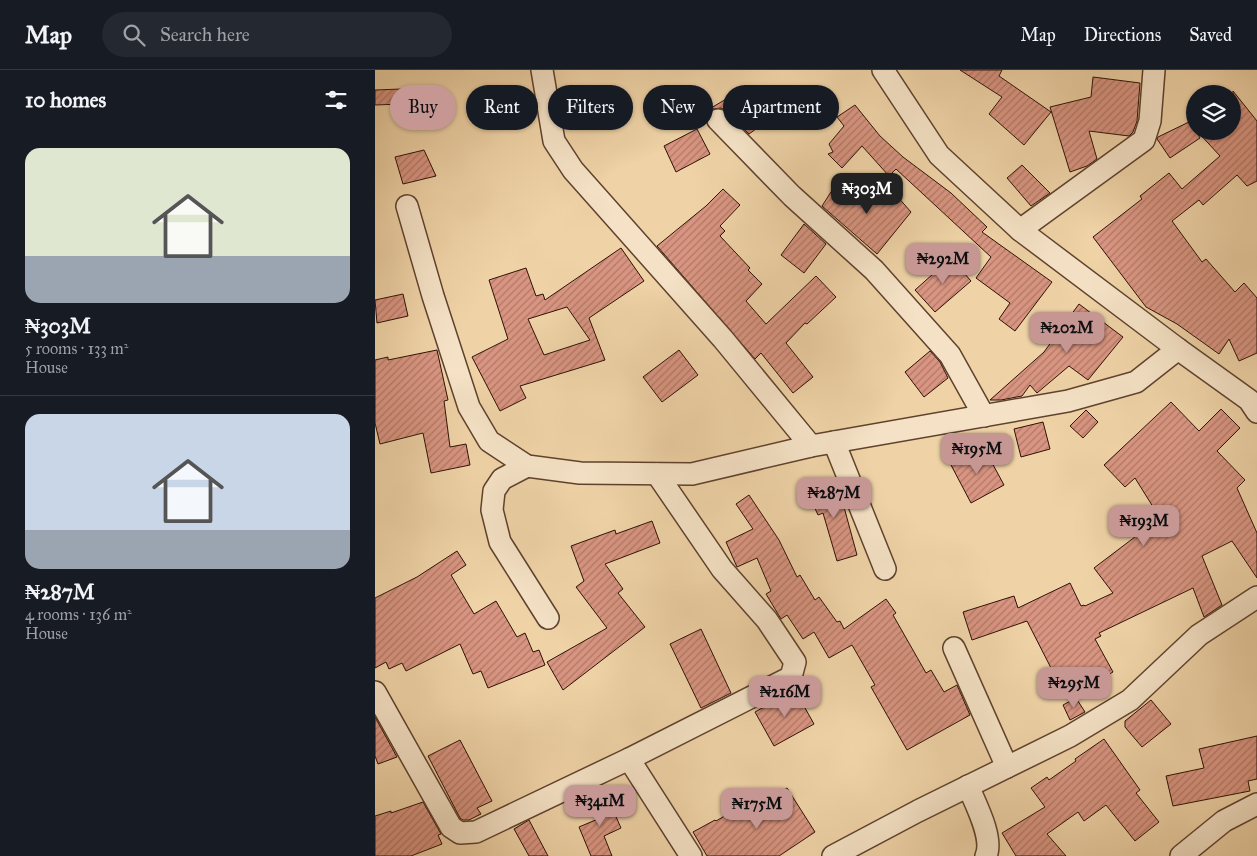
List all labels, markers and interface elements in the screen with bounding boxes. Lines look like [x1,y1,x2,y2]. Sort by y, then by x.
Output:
search box [102,12,452,57]
text: Map [25,20,72,50]
icon: search [120,21,148,49]
text: Search here [160,23,250,46]
text: Map [1020,24,1056,46]
text: Directions [1084,24,1161,46]
text: Saved [1189,24,1232,46]
chip: Buy [390,85,456,130]
chip: Rent [466,85,538,130]
chip: Filters [548,85,633,130]
chip: New [643,85,713,130]
chip: Apartment [723,85,839,130]
map controls [1186,85,1241,140]
button: layers [1186,85,1241,140]
icon: filters [322,86,350,114]
text: 10 homes [25,87,106,113]
pin: ₦303M [832,172,902,215]
text: ₦303M [842,179,892,198]
icon: home [143,181,233,271]
pin: ₦292M [908,242,978,285]
text: ₦292M [917,249,969,268]
pin: ₦202M [1032,312,1102,354]
text: ₦303M [25,313,91,339]
text: ₦202M [1040,318,1094,337]
text: 5 rooms · 133 m² [25,339,128,358]
text: House [25,358,68,377]
pin: ₦195M [942,432,1012,475]
text: ₦195M [952,439,1002,458]
icon: home [143,446,233,536]
pin: ₦287M [799,476,869,519]
text: ₦287M [808,483,860,502]
pin: ₦193M [1109,504,1179,547]
text: ₦193M [1119,511,1169,530]
text: ₦287M [25,579,95,605]
text: 4 rooms · 136 m² [25,605,132,624]
text: House [25,624,68,643]
pin: ₦295M [1039,666,1109,709]
text: ₦295M [1048,673,1100,692]
pin: ₦216M [750,676,820,718]
text: ₦216M [760,682,810,701]
pin: ₦341M [565,784,635,827]
pin: ₦175M [722,788,792,830]
text: ₦341M [575,791,625,810]
text: ₦175M [732,794,782,813]

